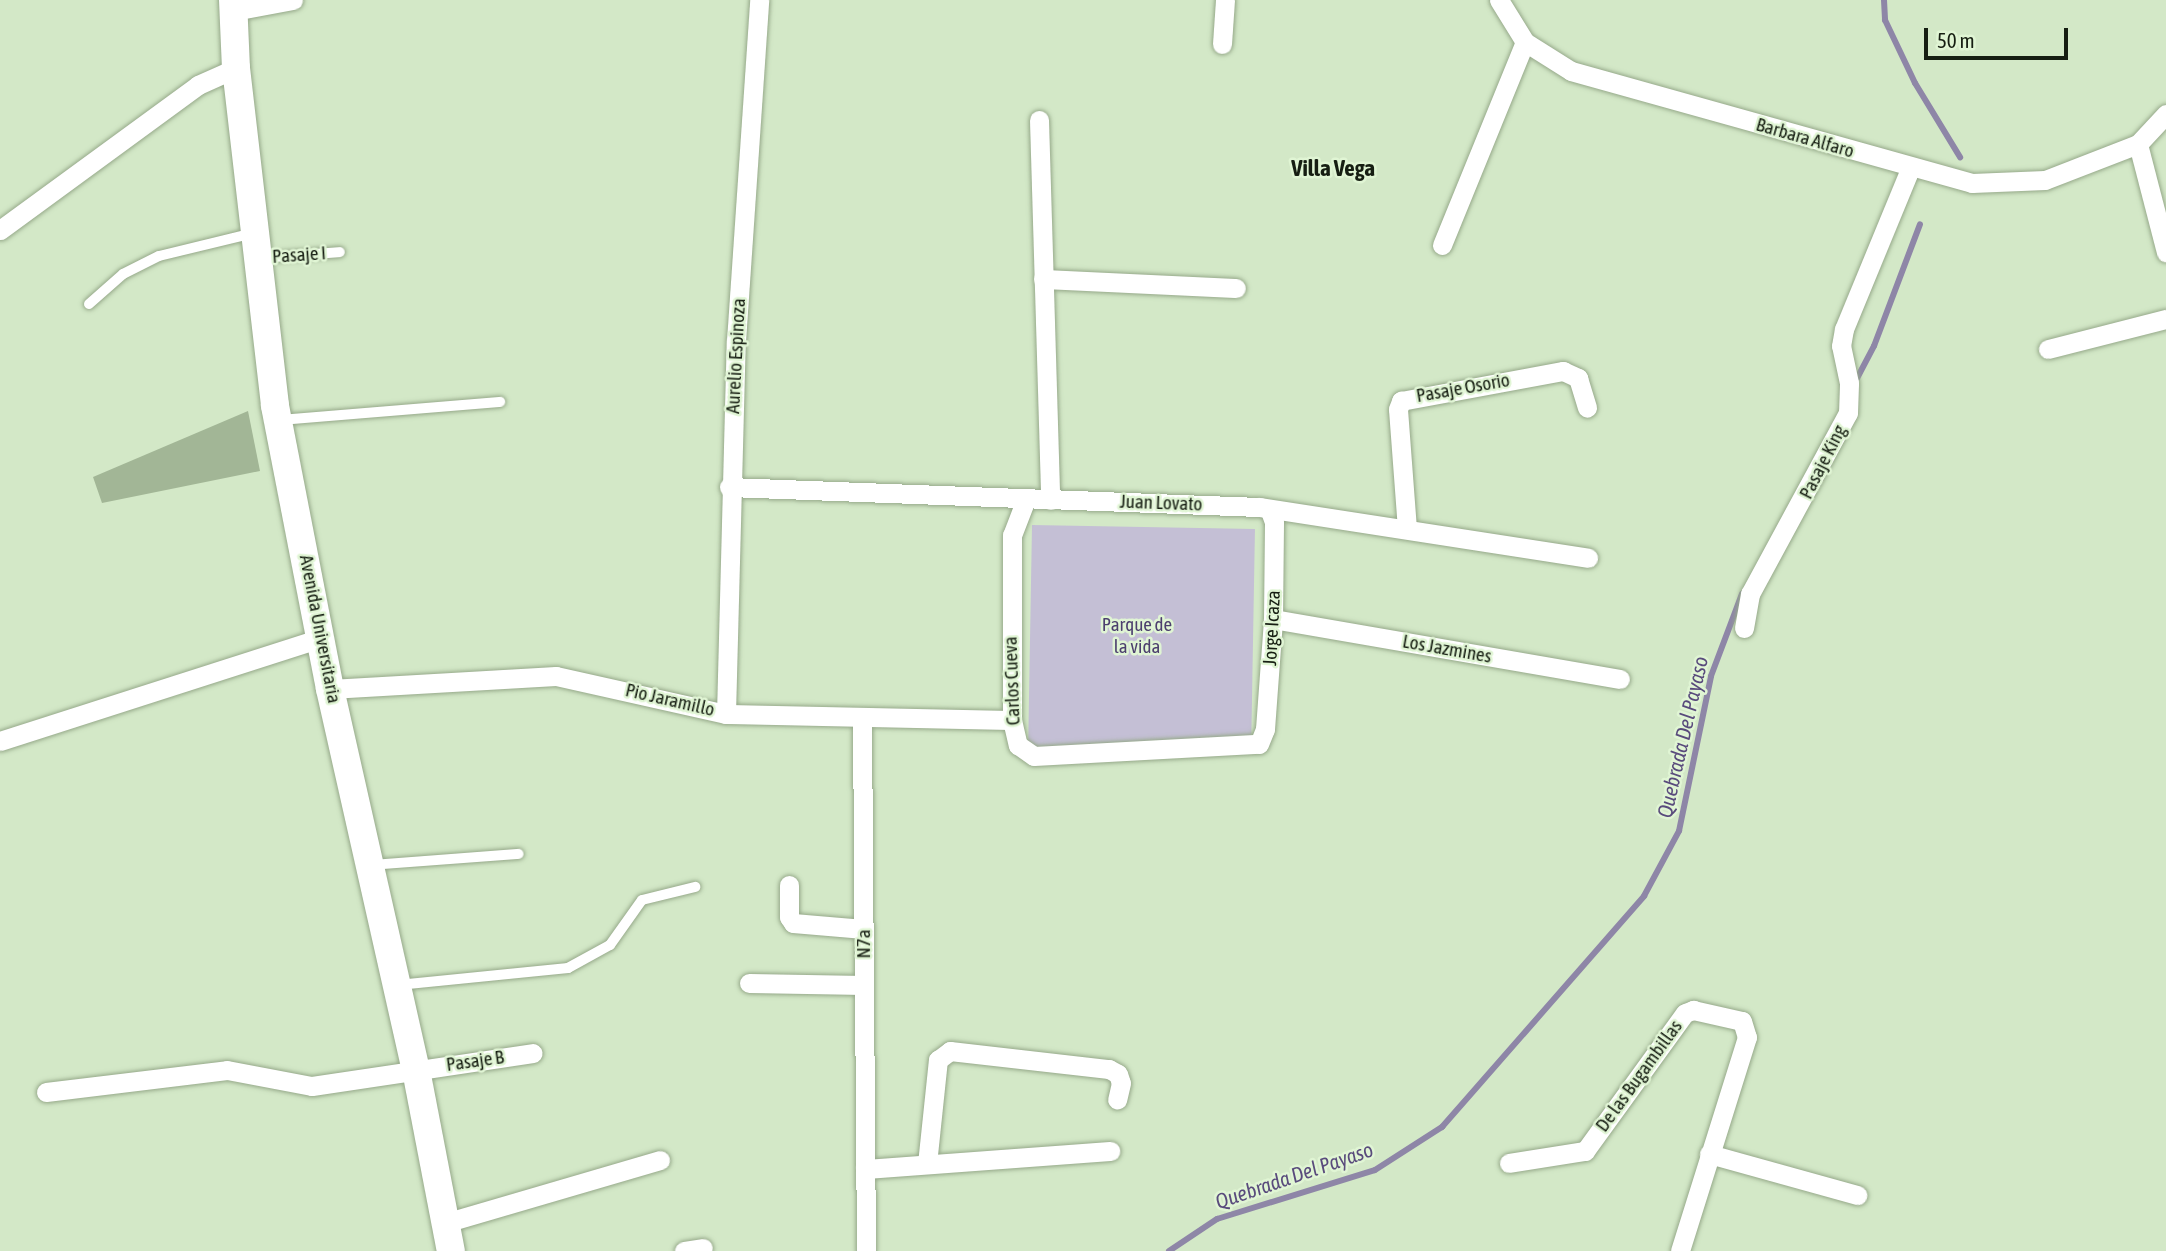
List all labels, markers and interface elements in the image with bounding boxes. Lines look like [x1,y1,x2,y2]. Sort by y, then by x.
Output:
scale bar [1928,14,2072,58]
text: 50 m [1937,28,1975,52]
street label: Barbara Alfaro [1753,113,1857,163]
district label: Villa Vega [1291,154,1375,182]
street label: Pasaje I [271,242,327,268]
street label: Aurelio Espinoza [722,298,750,414]
street label: Pasaje Osorio [1414,369,1512,407]
street label: Pasaje King [1795,421,1851,503]
street label: Juan Lovato [1119,490,1203,516]
street label: Avenida Universitaria [294,553,346,705]
street label: Jorge Icaza [1259,590,1285,666]
park label: Parque de la vida [1102,614,1172,658]
street label: Los Jazmines [1401,630,1493,668]
street label: Carlos Cueva [999,636,1025,726]
water label: Quebrada Del Payaso [1651,654,1713,820]
street label: Pio Jaramillo [623,679,717,721]
street label: N7a [853,930,875,958]
street label: De las Bugambillas [1591,1016,1687,1136]
street label: Pasaje B [445,1046,505,1076]
water label: Quebrada Del Payaso [1212,1136,1376,1214]

